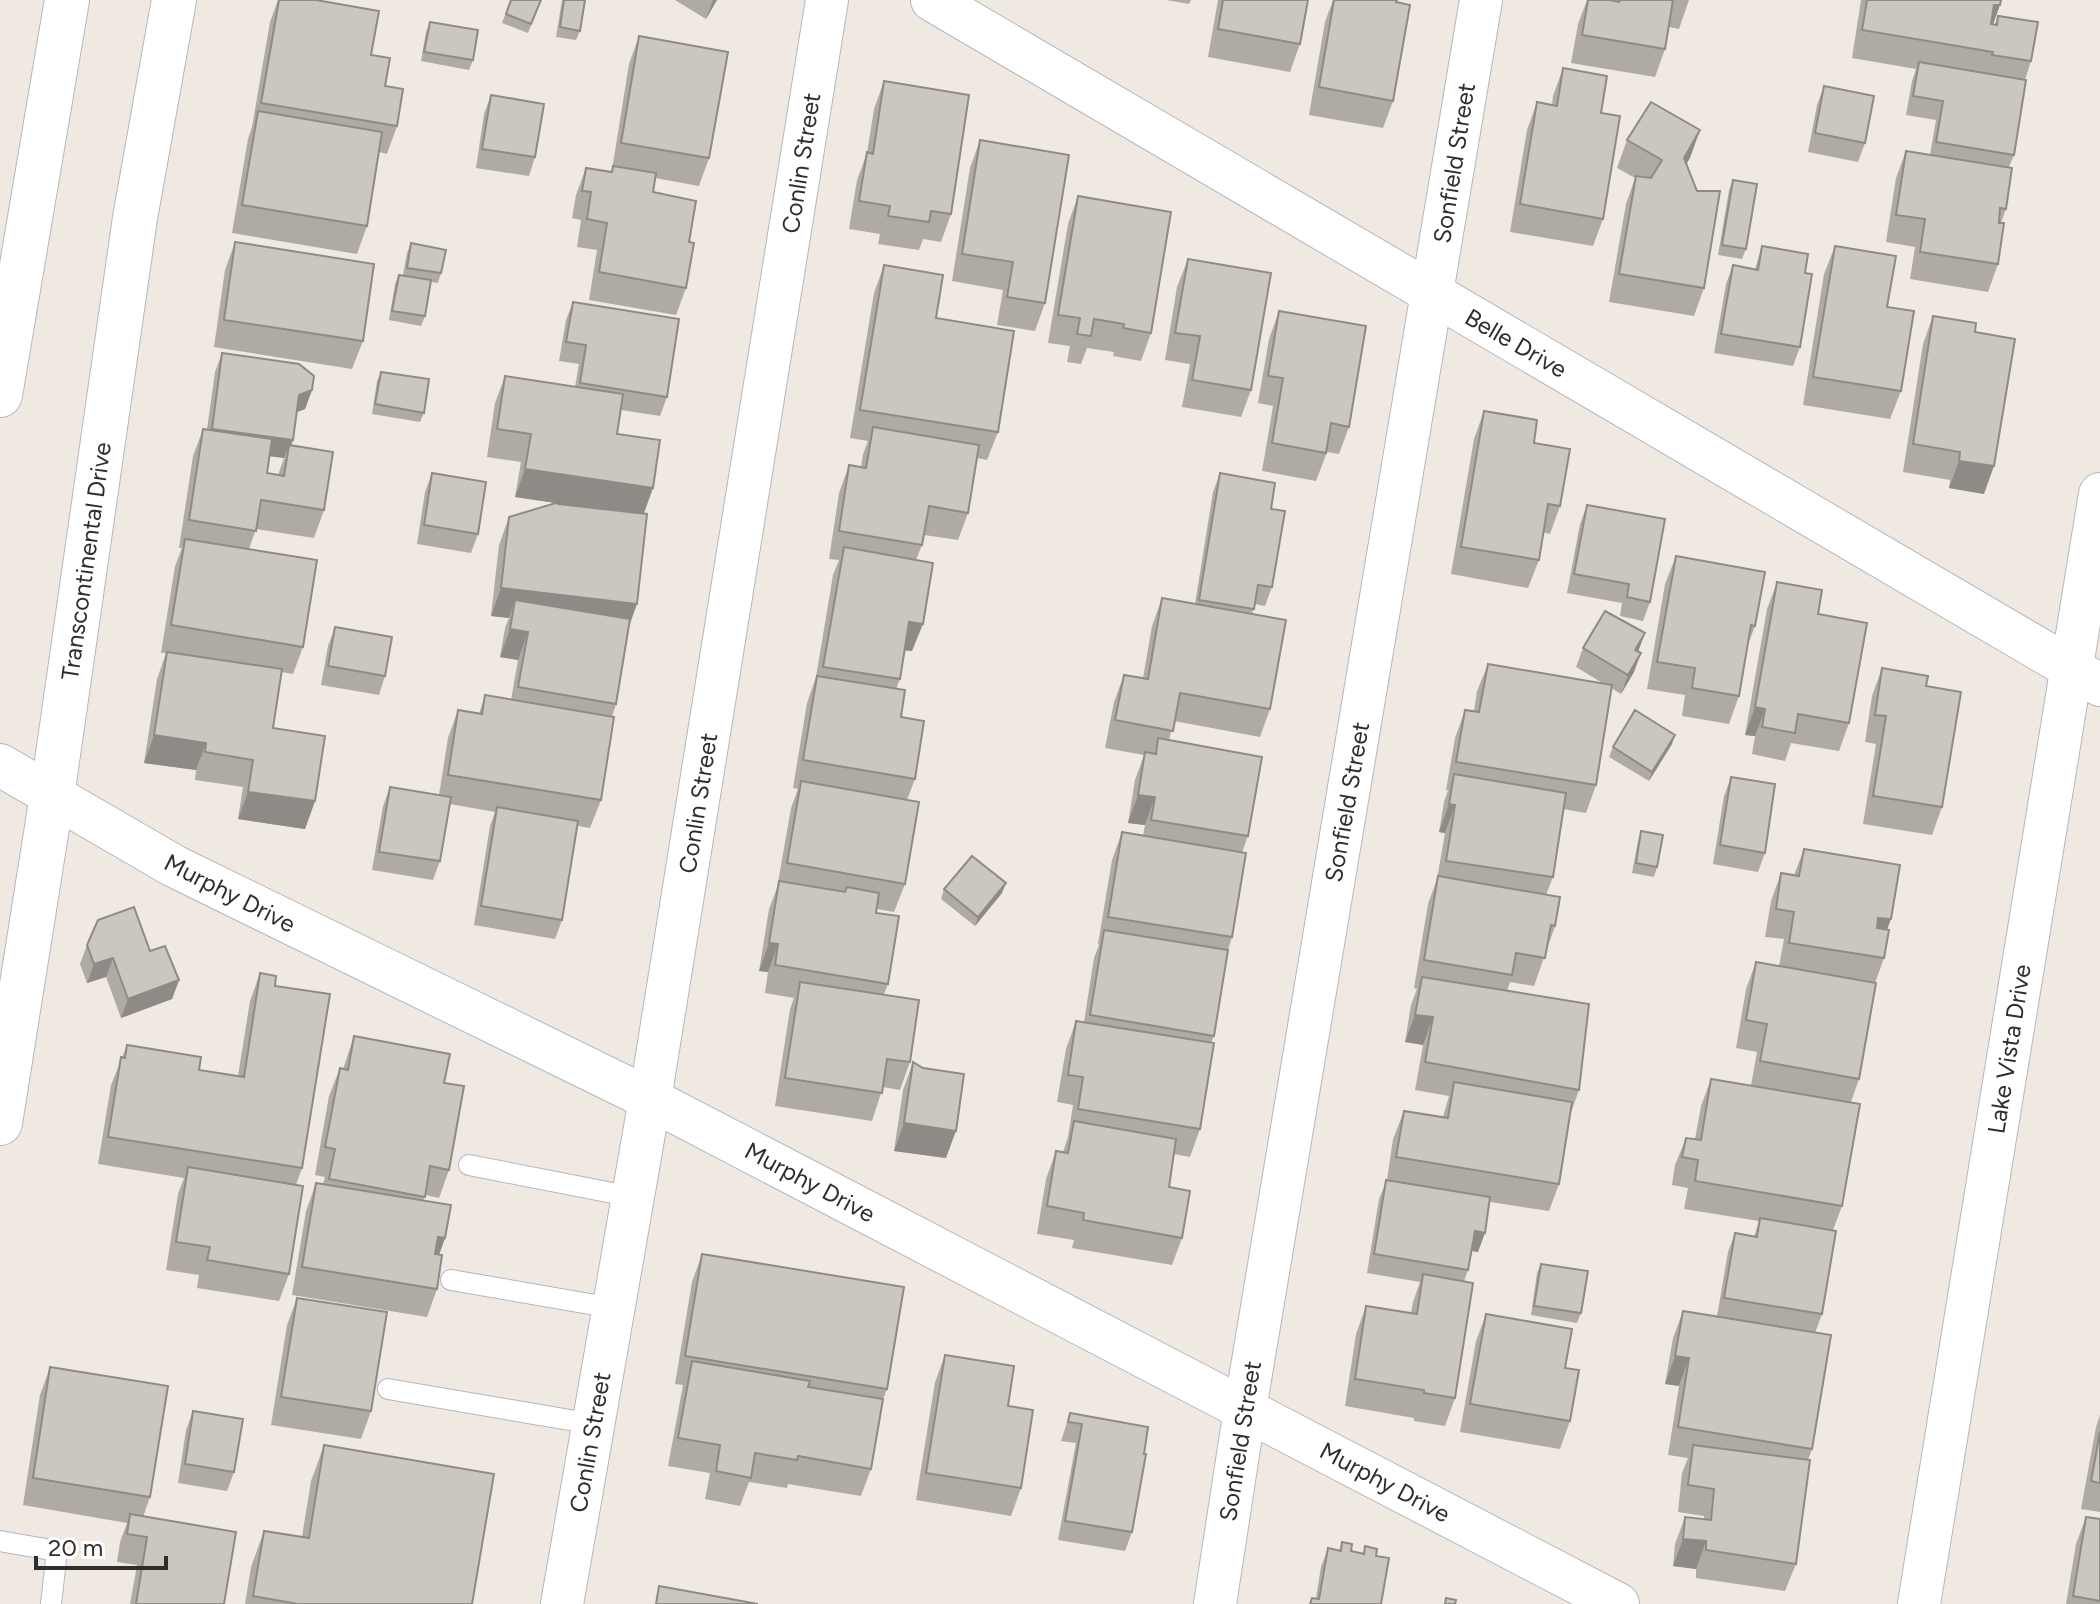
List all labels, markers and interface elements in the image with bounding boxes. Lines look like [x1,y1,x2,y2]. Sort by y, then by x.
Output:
street label: Sonfield Street [1427,81,1481,245]
street label: Conlin Street [776,91,826,235]
street label: Belle Drive [1460,302,1572,384]
street label: Transcontinental Drive [55,440,117,682]
street label: Sonfield Street [1319,720,1375,884]
street label: Conlin Street [673,731,723,875]
street label: Murphy Drive [160,848,300,938]
street label: Lake Vista Drive [1981,962,2037,1136]
street label: Murphy Drive [740,1136,880,1228]
street label: Sonfield Street [1213,1359,1267,1523]
street label: Conlin Street [563,1370,617,1514]
street label: Murphy Drive [1315,1436,1455,1528]
scale bar [36,1520,166,1570]
text: 20 m [48,1533,103,1562]

